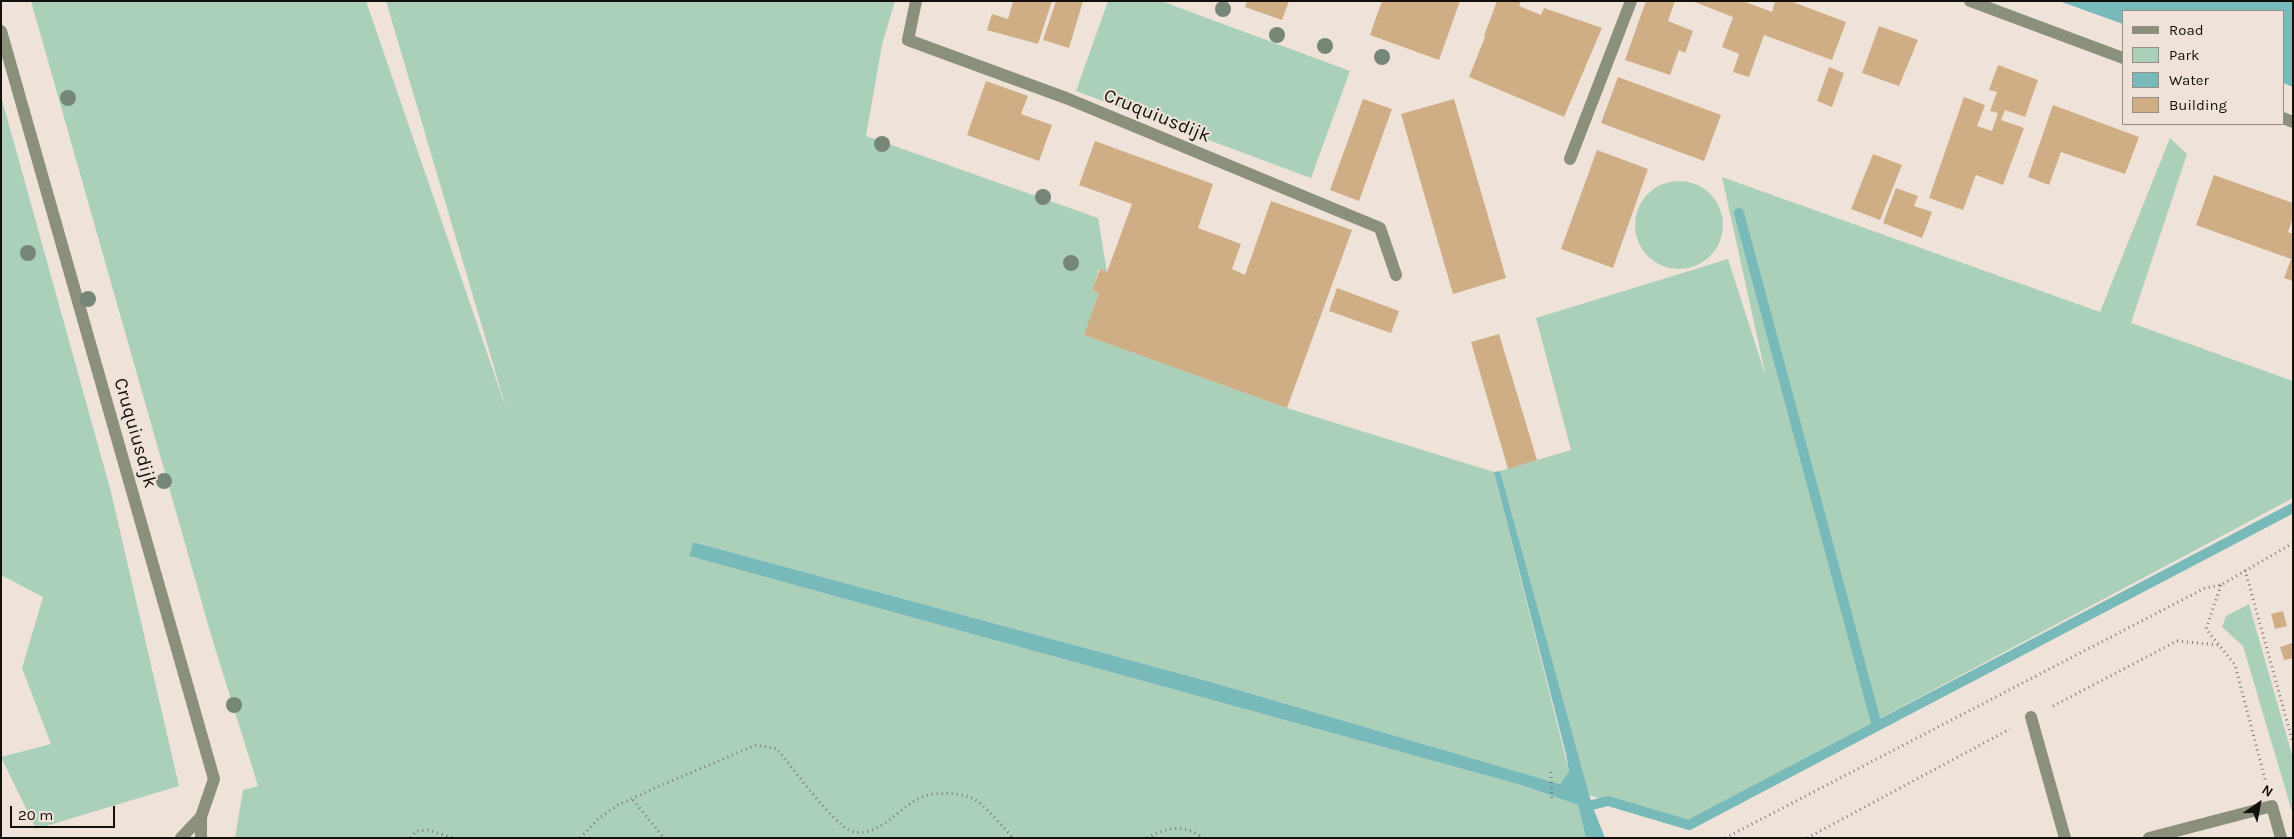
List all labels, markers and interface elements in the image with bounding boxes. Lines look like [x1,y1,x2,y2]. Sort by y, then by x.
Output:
legend [2122,10,2284,125]
text: Road [2169,21,2204,39]
text: Park [2169,46,2199,64]
text: Water [2169,71,2209,89]
street label: Cruquiusdijk [1100,84,1214,148]
text: Building [2169,96,2227,114]
street label: Cruquiusdijk [108,375,162,491]
north arrow [2234,779,2284,829]
text: N [2259,781,2276,801]
scale bar [12,796,118,828]
text: 20 m [18,806,53,824]

